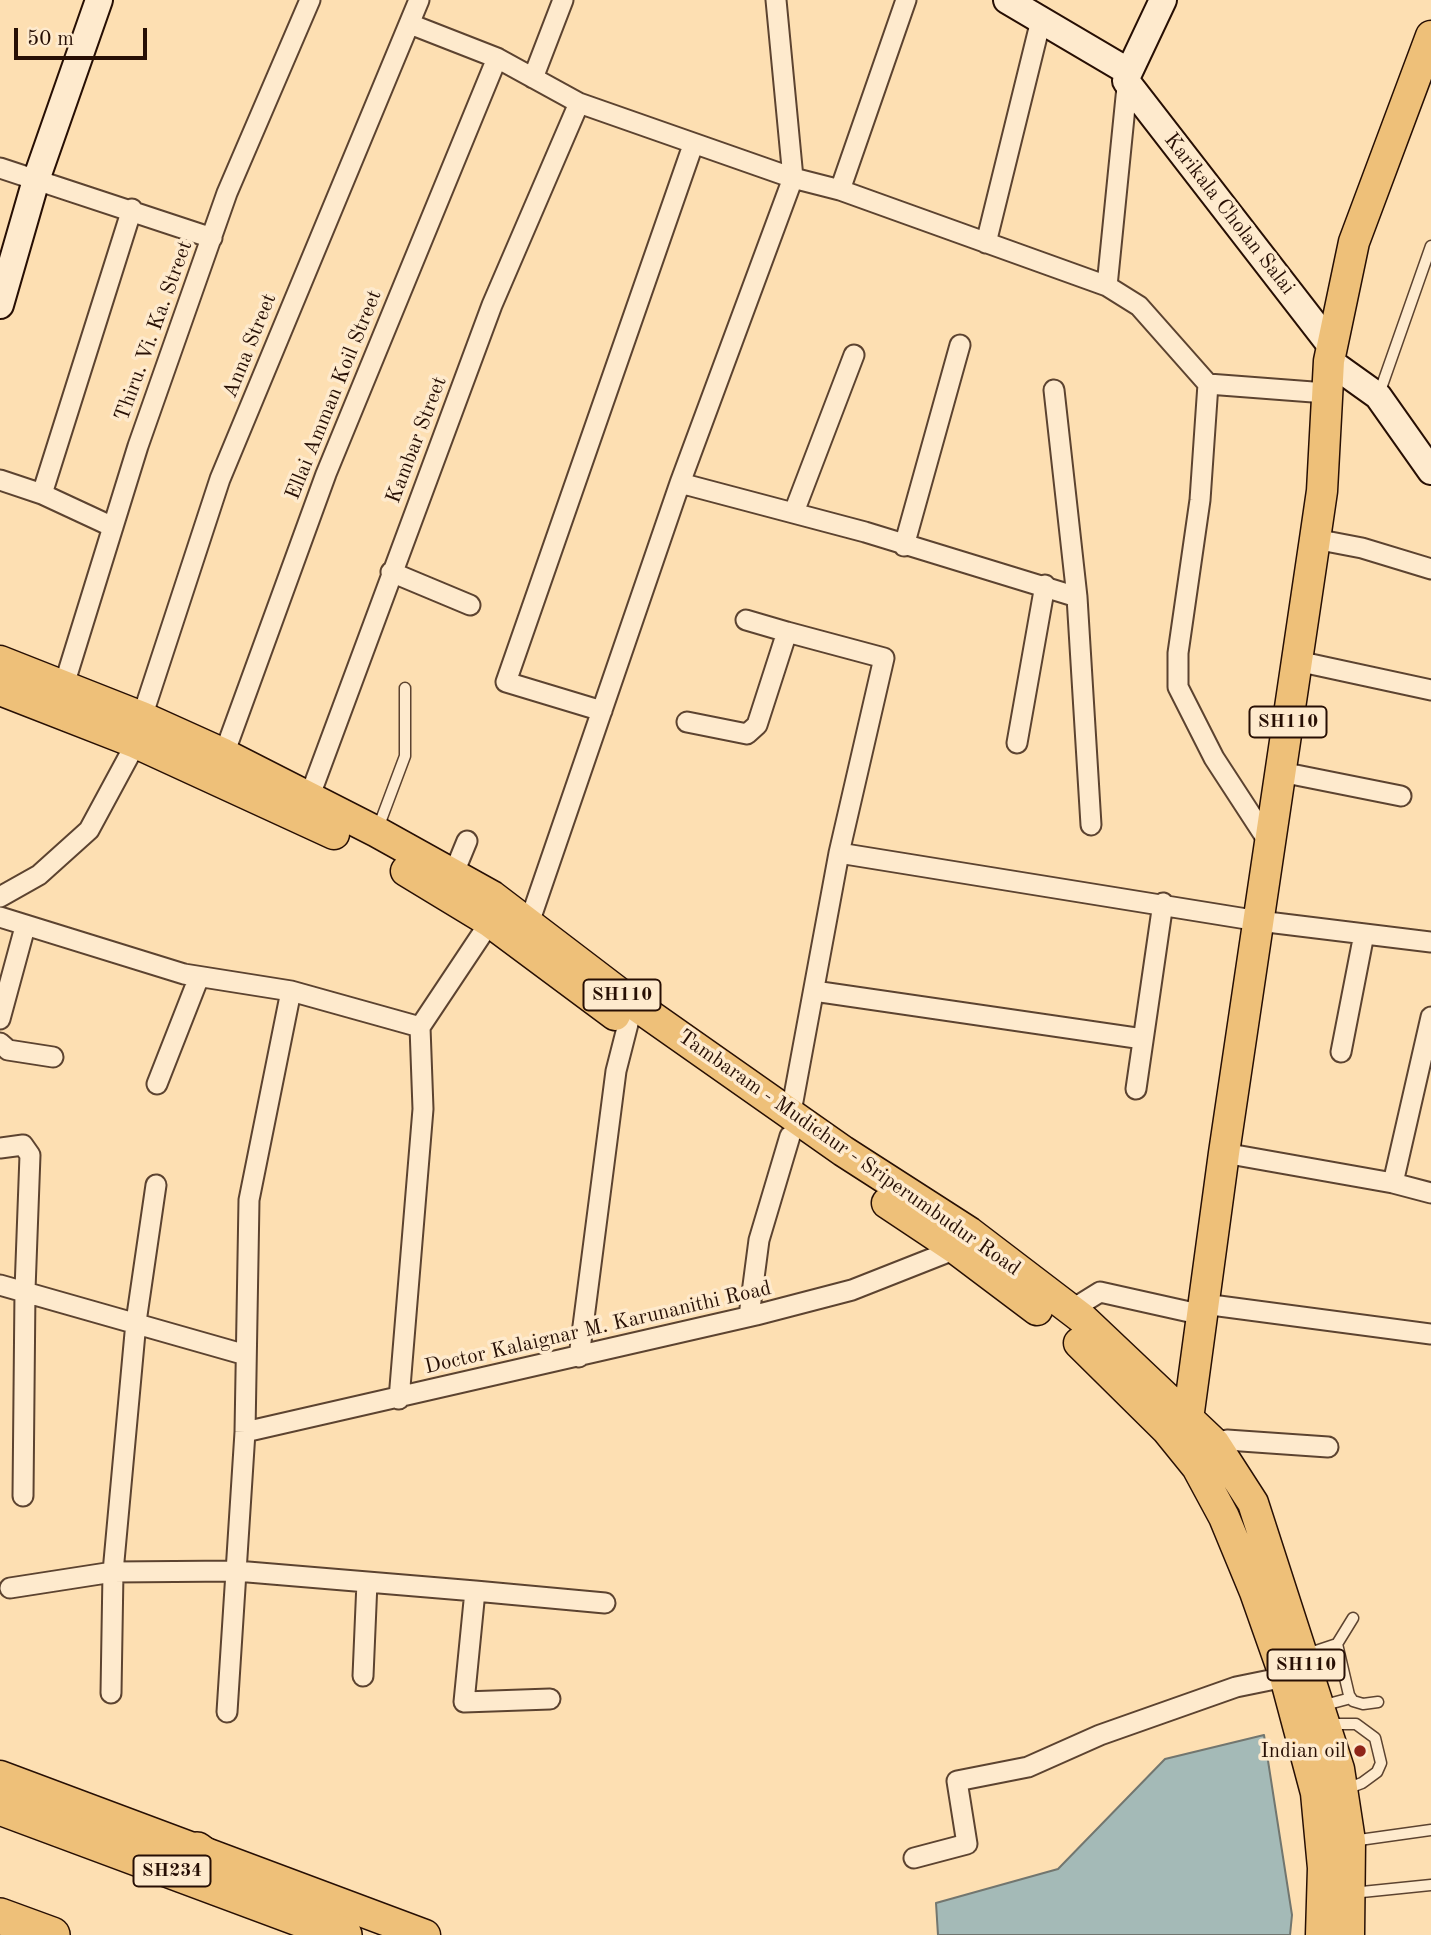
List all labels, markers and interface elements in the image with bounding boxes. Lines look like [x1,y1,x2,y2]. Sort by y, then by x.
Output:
scale bar [18,14,150,58]
text: 50 m [27,29,74,50]
street label: Karikala Cholan Salai [1158,128,1300,300]
street label: Thiru. Vi. Ka. Street [110,237,198,425]
street label: Ellai Amman Koil Street [280,286,388,504]
street label: Anna Street [218,290,282,402]
street label: Kambar Street [381,373,453,507]
road number: SH110 [1250,706,1326,737]
road number: SH110 [584,979,660,1010]
street label: Tambaram - Mudichur - Sriperumbudur Road [673,1024,1025,1282]
street label: Doctor Kalaignar M. Karunanithi Road [422,1276,774,1380]
road number: SH110 [1268,1650,1344,1680]
place label: Indian oil [1260,1738,1346,1764]
marker: Indian oil [1352,1743,1368,1759]
road number: SH234 [134,1856,210,1886]

